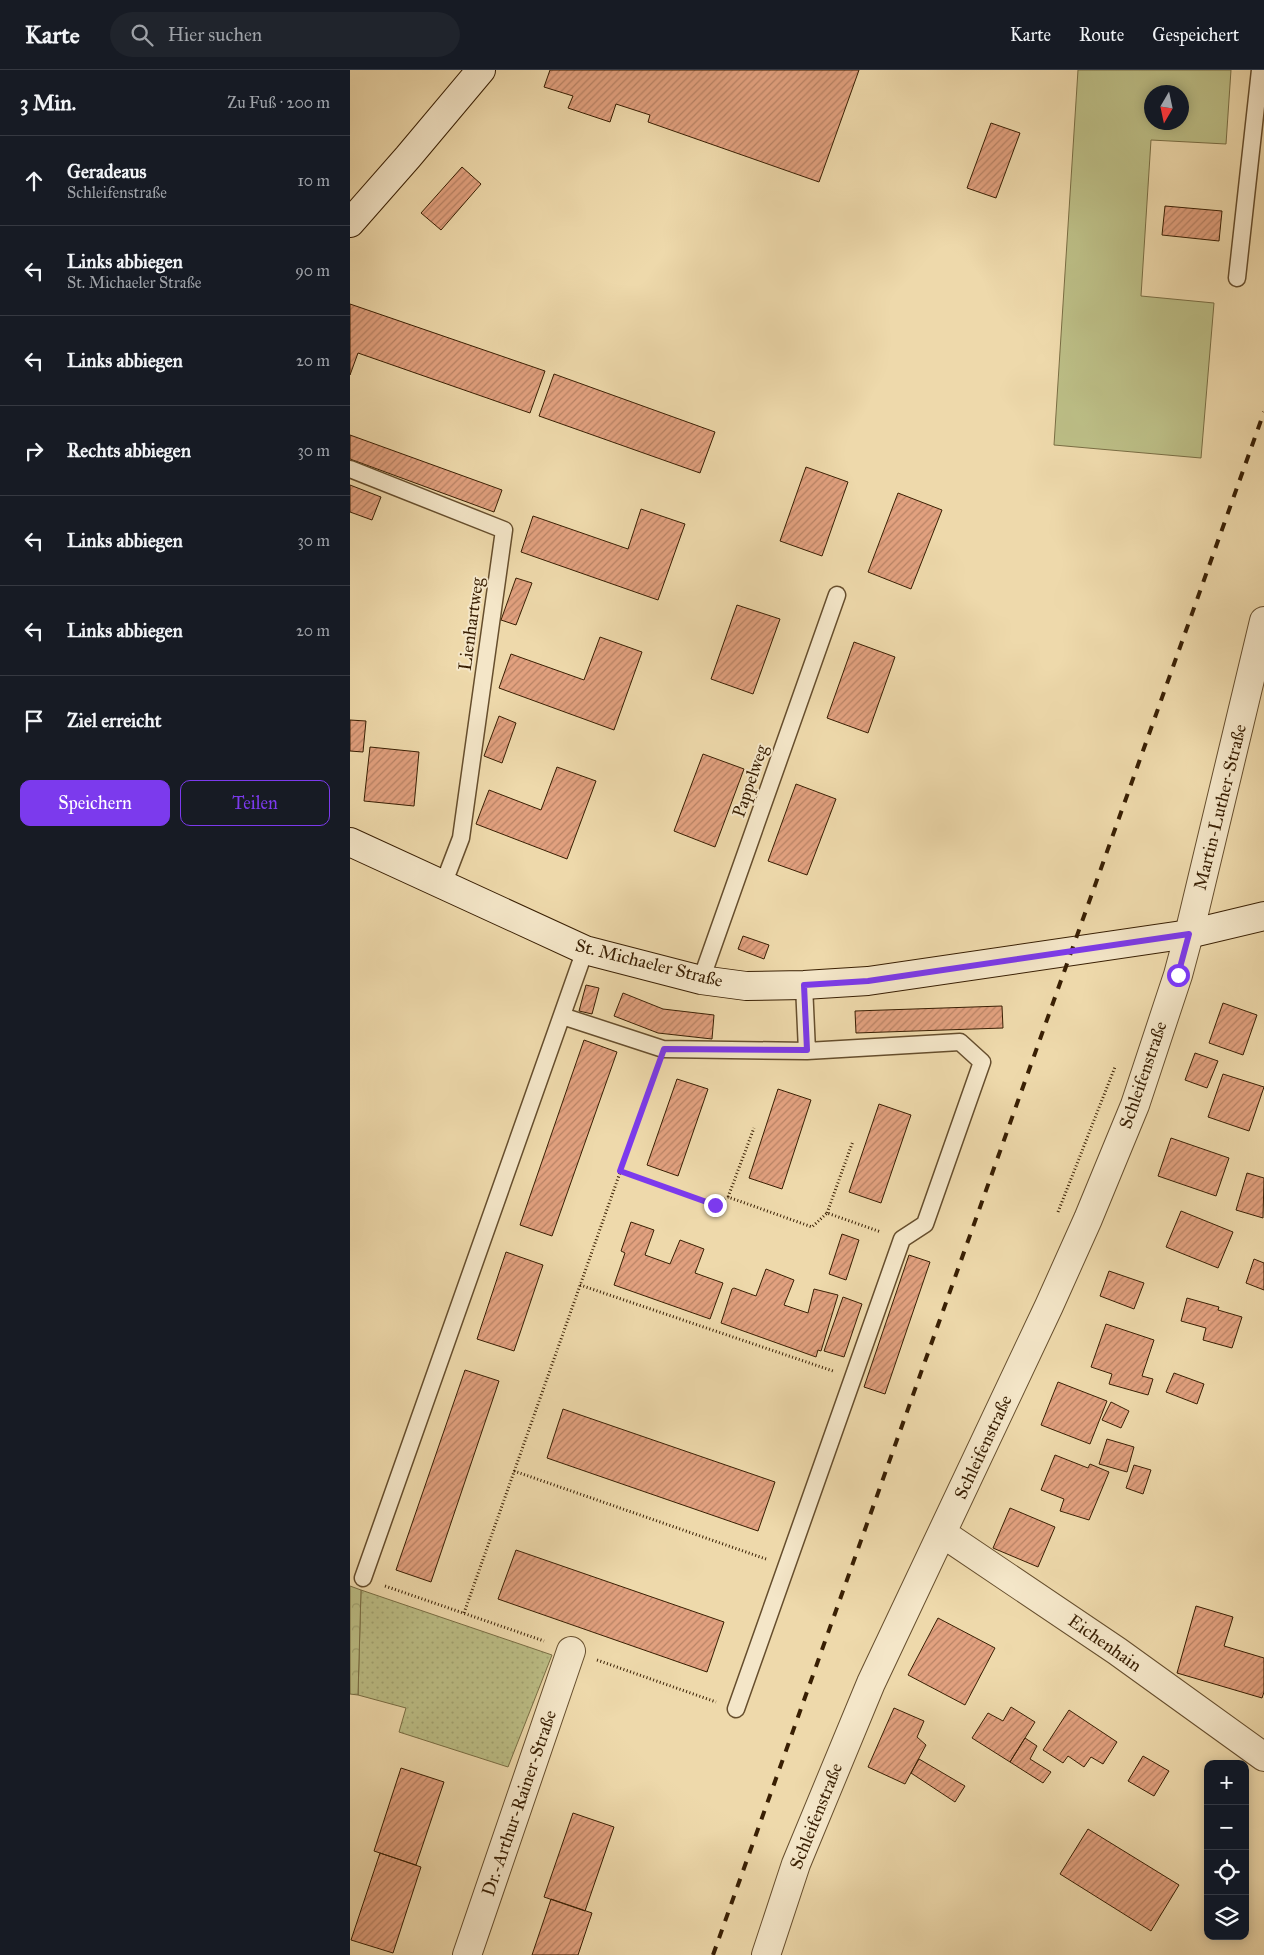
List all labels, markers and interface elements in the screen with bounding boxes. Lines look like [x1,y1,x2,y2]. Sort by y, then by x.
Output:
search box [110,12,460,57]
text: Karte [25,20,80,50]
icon: search [128,21,156,49]
text: Hier suchen [168,23,262,46]
text: Karte [1010,24,1051,46]
text: Route [1079,24,1124,46]
text: Gespeichert [1152,24,1239,46]
north arrow [1144,85,1189,130]
text: 3 Min. [20,90,76,116]
text: Zu Fuß · 200 m [227,93,330,112]
text: Geradeaus [67,160,146,183]
icon: ahead [20,167,48,195]
text: 10 m [298,171,330,190]
text: Schleifenstraße [67,183,167,202]
text: Links abbiegen [67,250,183,273]
icon: left [20,257,48,285]
text: 90 m [295,261,330,280]
text: St. Michaeler Straße [67,273,202,292]
icon: left [20,347,48,375]
text: Links abbiegen [67,349,183,372]
text: 20 m [296,351,330,370]
icon: right [20,437,48,465]
text: Rechts abbiegen [67,439,191,462]
text: 30 m [297,441,330,460]
icon: left [20,527,48,555]
text: Links abbiegen [67,529,183,552]
text: 30 m [297,531,330,550]
street label: Lienhartweg [454,576,489,672]
icon: left [20,617,48,645]
text: Links abbiegen [67,619,183,642]
text: 20 m [296,621,330,640]
icon: arrive [20,707,48,735]
text: Ziel erreicht [67,709,161,732]
street label: Martin-Luther-Straße [1189,722,1251,892]
street label: Pappelweg [727,741,774,821]
button: Speichern [20,780,170,826]
button: Teilen [180,780,330,826]
street label: St. Michaeler Straße [573,934,725,992]
route start [1167,964,1190,987]
street label: Schleifenstraße [1114,1018,1172,1132]
route end [704,1194,727,1217]
street label: Schleifenstraße [949,1391,1017,1503]
street label: Eichenhain [1064,1610,1146,1676]
street label: Dr.-Arthur-Rainer-Straße [477,1707,561,1899]
street label: Schleifenstraße [785,1760,847,1872]
map controls [1204,1760,1249,1940]
button: + [1204,1760,1249,1805]
button: − [1204,1805,1249,1850]
button: locate [1204,1850,1249,1895]
button: layers [1204,1895,1249,1940]

